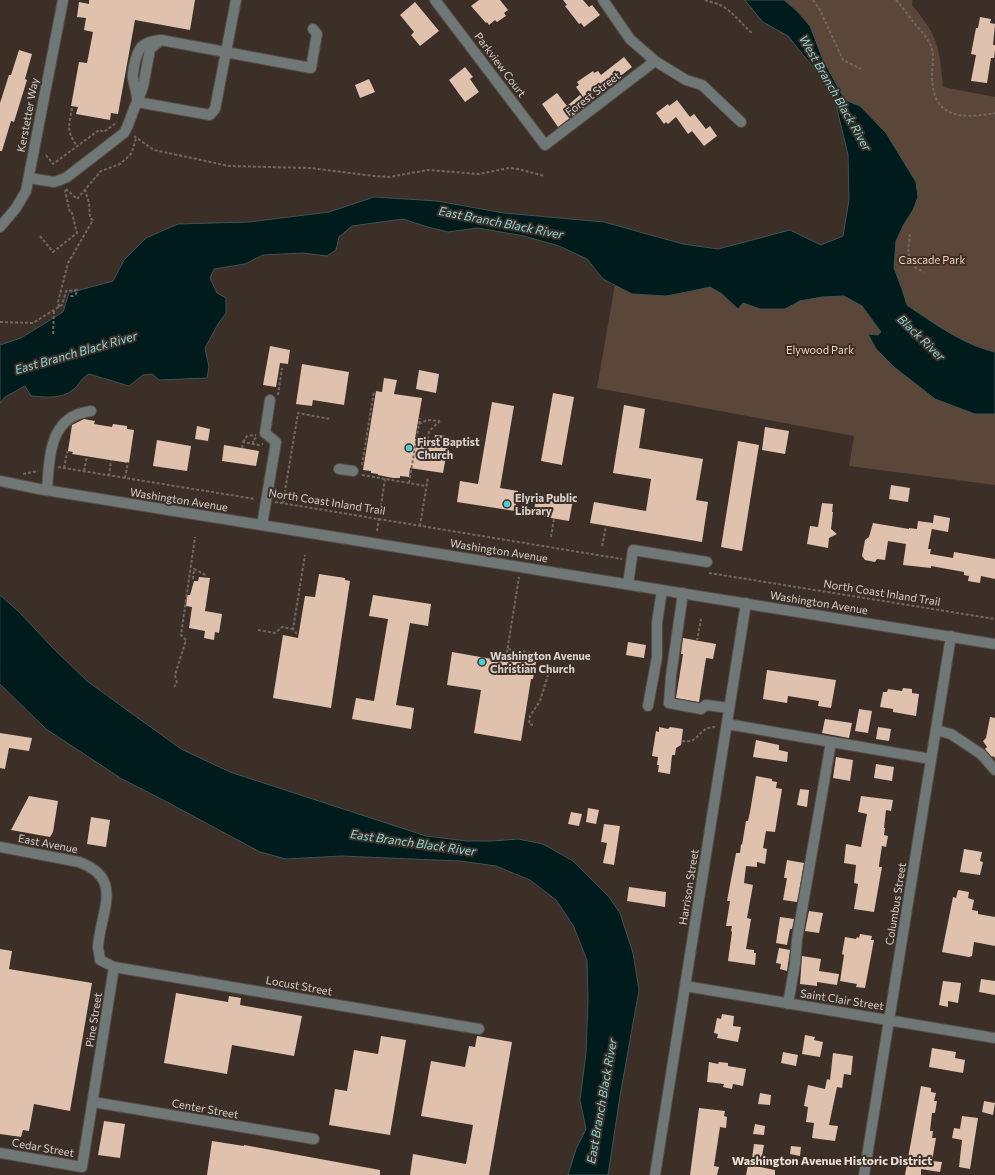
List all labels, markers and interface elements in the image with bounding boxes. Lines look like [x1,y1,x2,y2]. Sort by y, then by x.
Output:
street label: Parkview Court [471,30,529,100]
water label: West Branch Black River [796,33,874,153]
street label: Forest Street [563,69,623,119]
street label: Kerstetter Way [14,77,42,153]
water label: East Branch Black River [437,204,565,242]
park label: Cascade Park [899,253,965,267]
water label: Black River [894,312,948,364]
water label: East Branch Black River [13,329,139,377]
park label: Elywood Park [786,343,854,357]
place label: First Baptist Church [417,435,480,461]
marker: First Baptist Church [404,443,414,453]
street label: Washington Avenue [129,486,229,514]
street label: North Coast Inland Trail [268,486,386,518]
place label: Elyria Public Library [515,491,577,517]
marker: Elyria Public Library [502,499,512,509]
street label: Washington Avenue [449,537,549,565]
street label: North Coast Inland Trail [823,577,941,609]
street label: Washington Avenue [769,589,869,617]
place label: Washington Avenue Christian Church [490,649,591,675]
marker: Washington Avenue Christian Church [477,657,487,667]
water label: East Branch Black River [349,827,477,859]
street label: East Avenue [17,832,79,856]
street label: Harrison Street [676,848,702,926]
street label: Columbus Street [883,862,909,946]
street label: Locust Street [265,974,333,998]
street label: Saint Clair Street [799,987,885,1013]
street label: Pine Street [83,992,105,1048]
water label: East Branch Black River [584,1037,620,1165]
street label: Center Street [171,1097,239,1121]
street label: Cedar Street [11,1136,75,1160]
district label: Washington Avenue Historic District [732,1154,932,1168]

